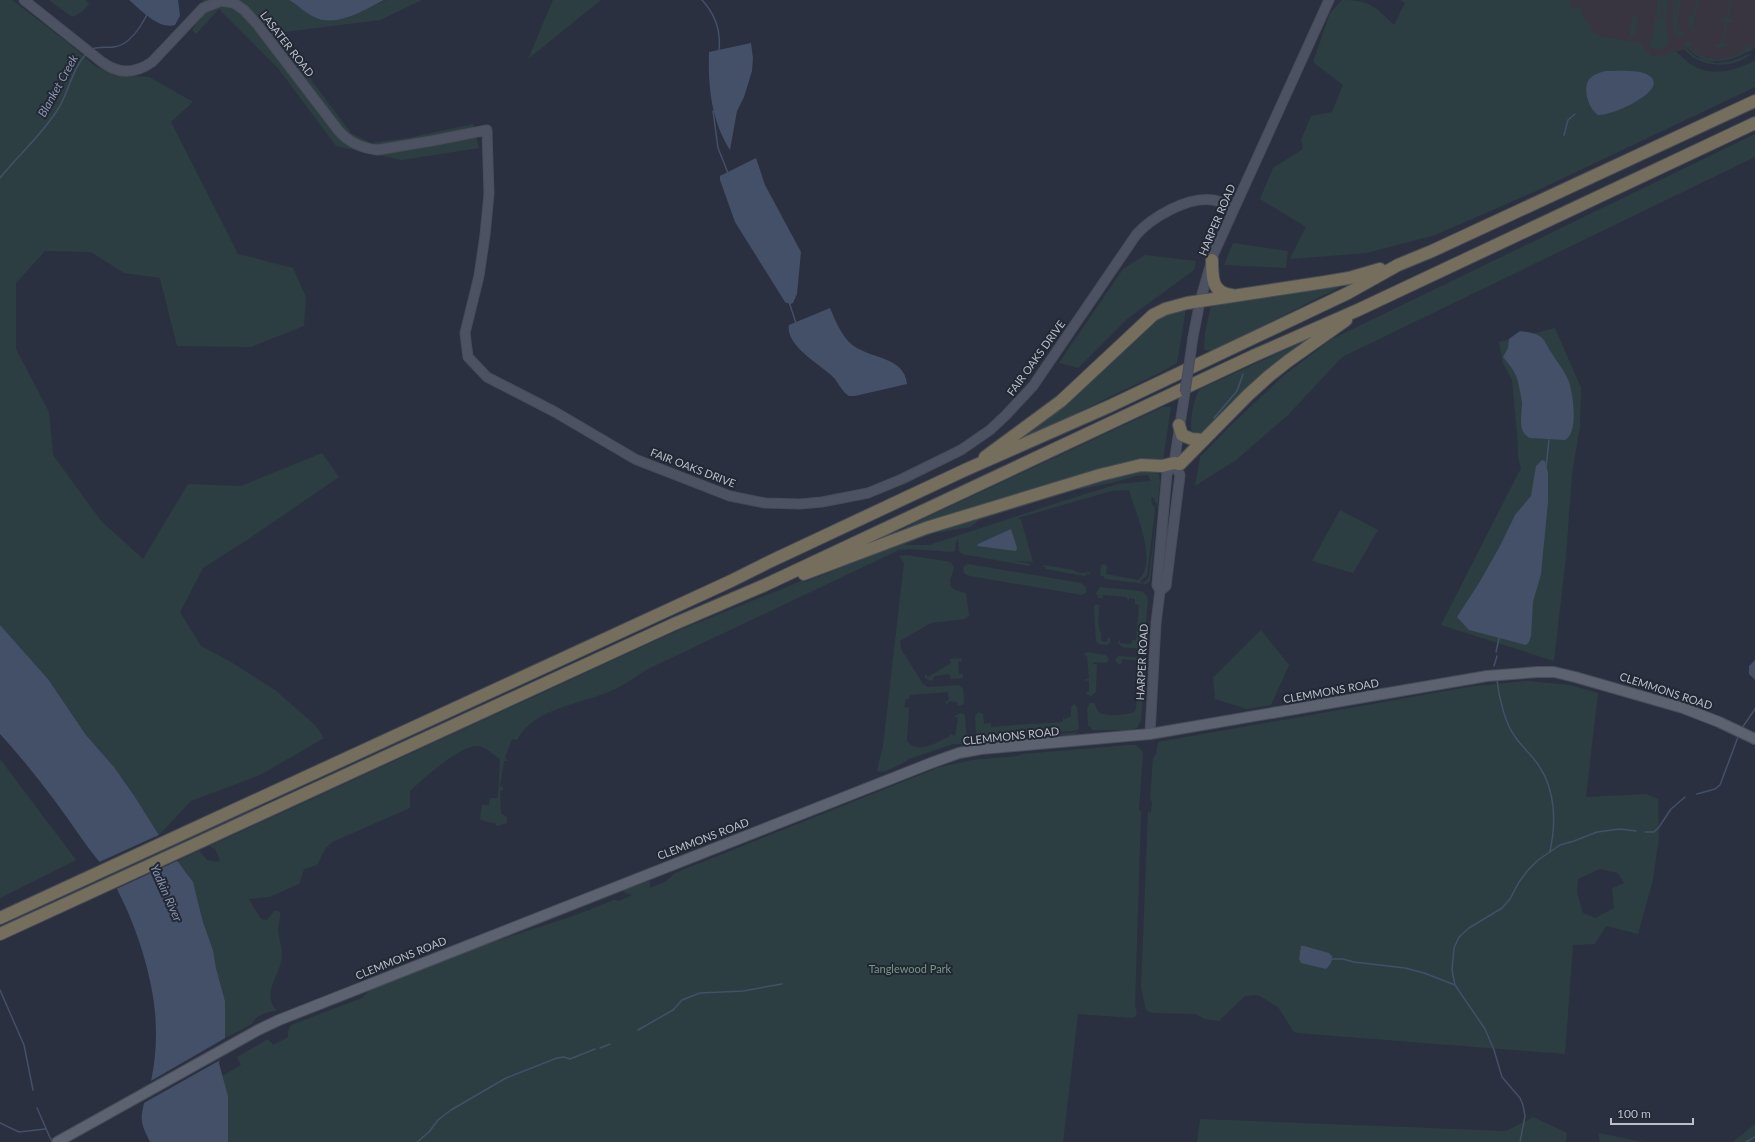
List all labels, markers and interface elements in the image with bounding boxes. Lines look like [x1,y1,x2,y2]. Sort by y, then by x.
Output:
street label: LASATER ROAD [258,8,317,79]
water label: Blanket Creek [34,52,81,120]
street label: HARPER ROAD [1196,182,1237,258]
street label: FAIR OAKS DRIVE [1004,317,1067,398]
street label: FAIR OAKS DRIVE [649,445,738,490]
street label: HARPER ROAD [1133,623,1150,701]
street label: CLEMMONS ROAD [1618,669,1714,712]
street label: CLEMMONS ROAD [1282,676,1380,705]
street label: CLEMMONS ROAD [962,724,1060,747]
street label: CLEMMONS ROAD [655,815,750,862]
water label: Yadkin River [147,862,186,924]
street label: CLEMMONS ROAD [353,933,448,982]
park label: Tanglewood Park [869,962,952,975]
scale bar [1611,1100,1693,1126]
text: 100 m [1617,1106,1651,1121]

